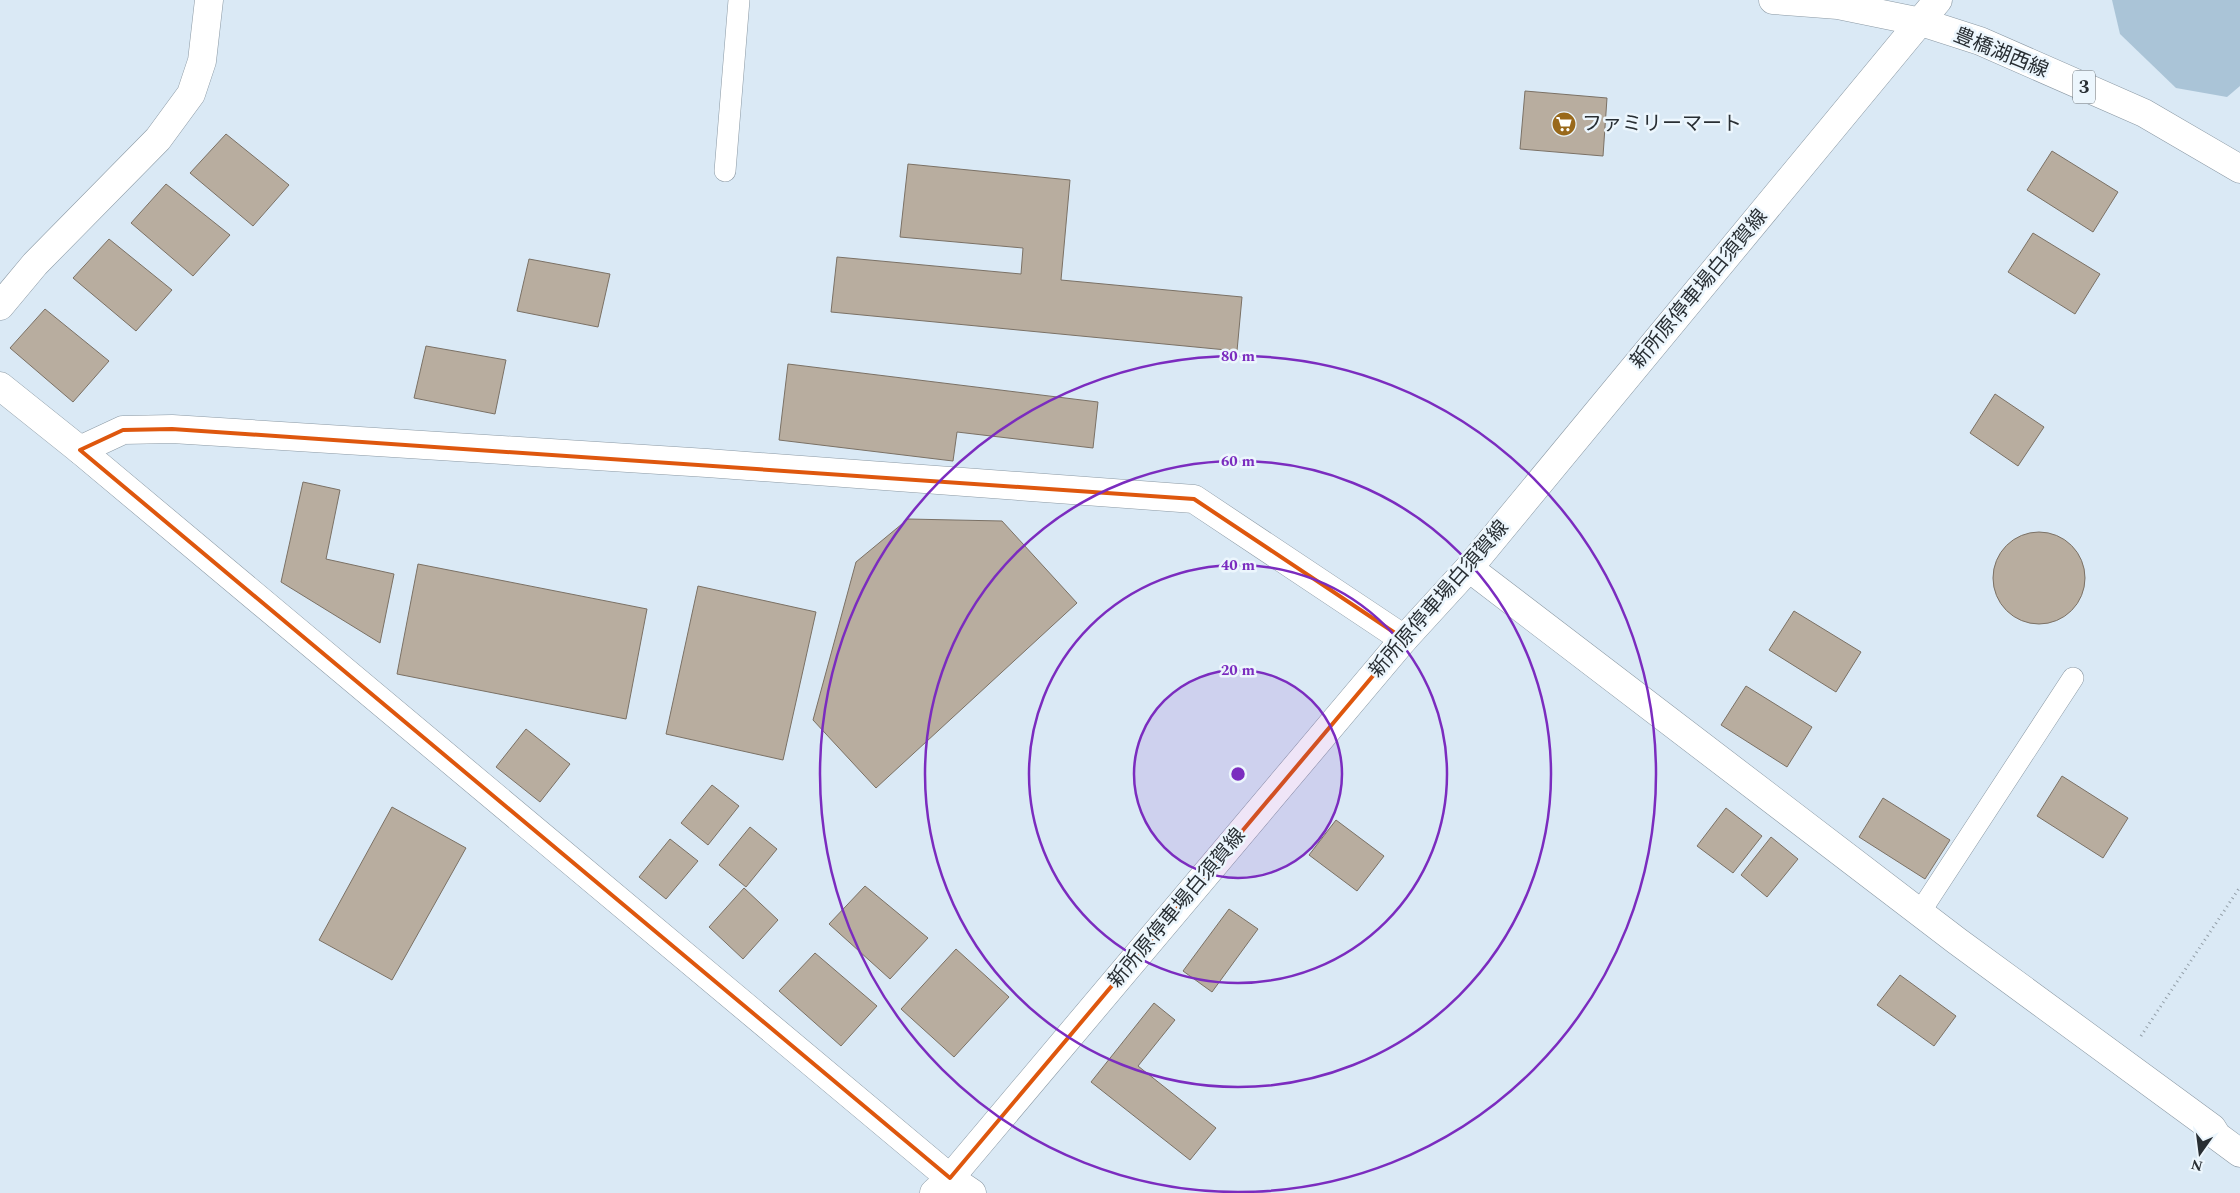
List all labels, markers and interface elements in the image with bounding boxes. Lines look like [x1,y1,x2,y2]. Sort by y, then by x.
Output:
street label: 豊橋湖西線 [1949,20,2053,86]
road number: 3 [2073,70,2095,104]
place label: ファミリーマート [1582,109,1742,139]
supermarket icon: ファミリーマート [1551,111,1577,137]
street label: 新所原停車場白須賀線 [1623,203,1775,375]
text: 80 m [1221,345,1256,368]
text: 60 m [1221,450,1256,473]
street label: 新所原停車場白須賀線 [1362,514,1516,684]
text: 40 m [1221,554,1256,577]
text: 20 m [1221,659,1256,682]
centre of rings [1229,765,1247,783]
street label: 新所原停車場白須賀線 [1101,822,1253,994]
north arrow [2175,1128,2225,1178]
text: N [2189,1154,2205,1177]

